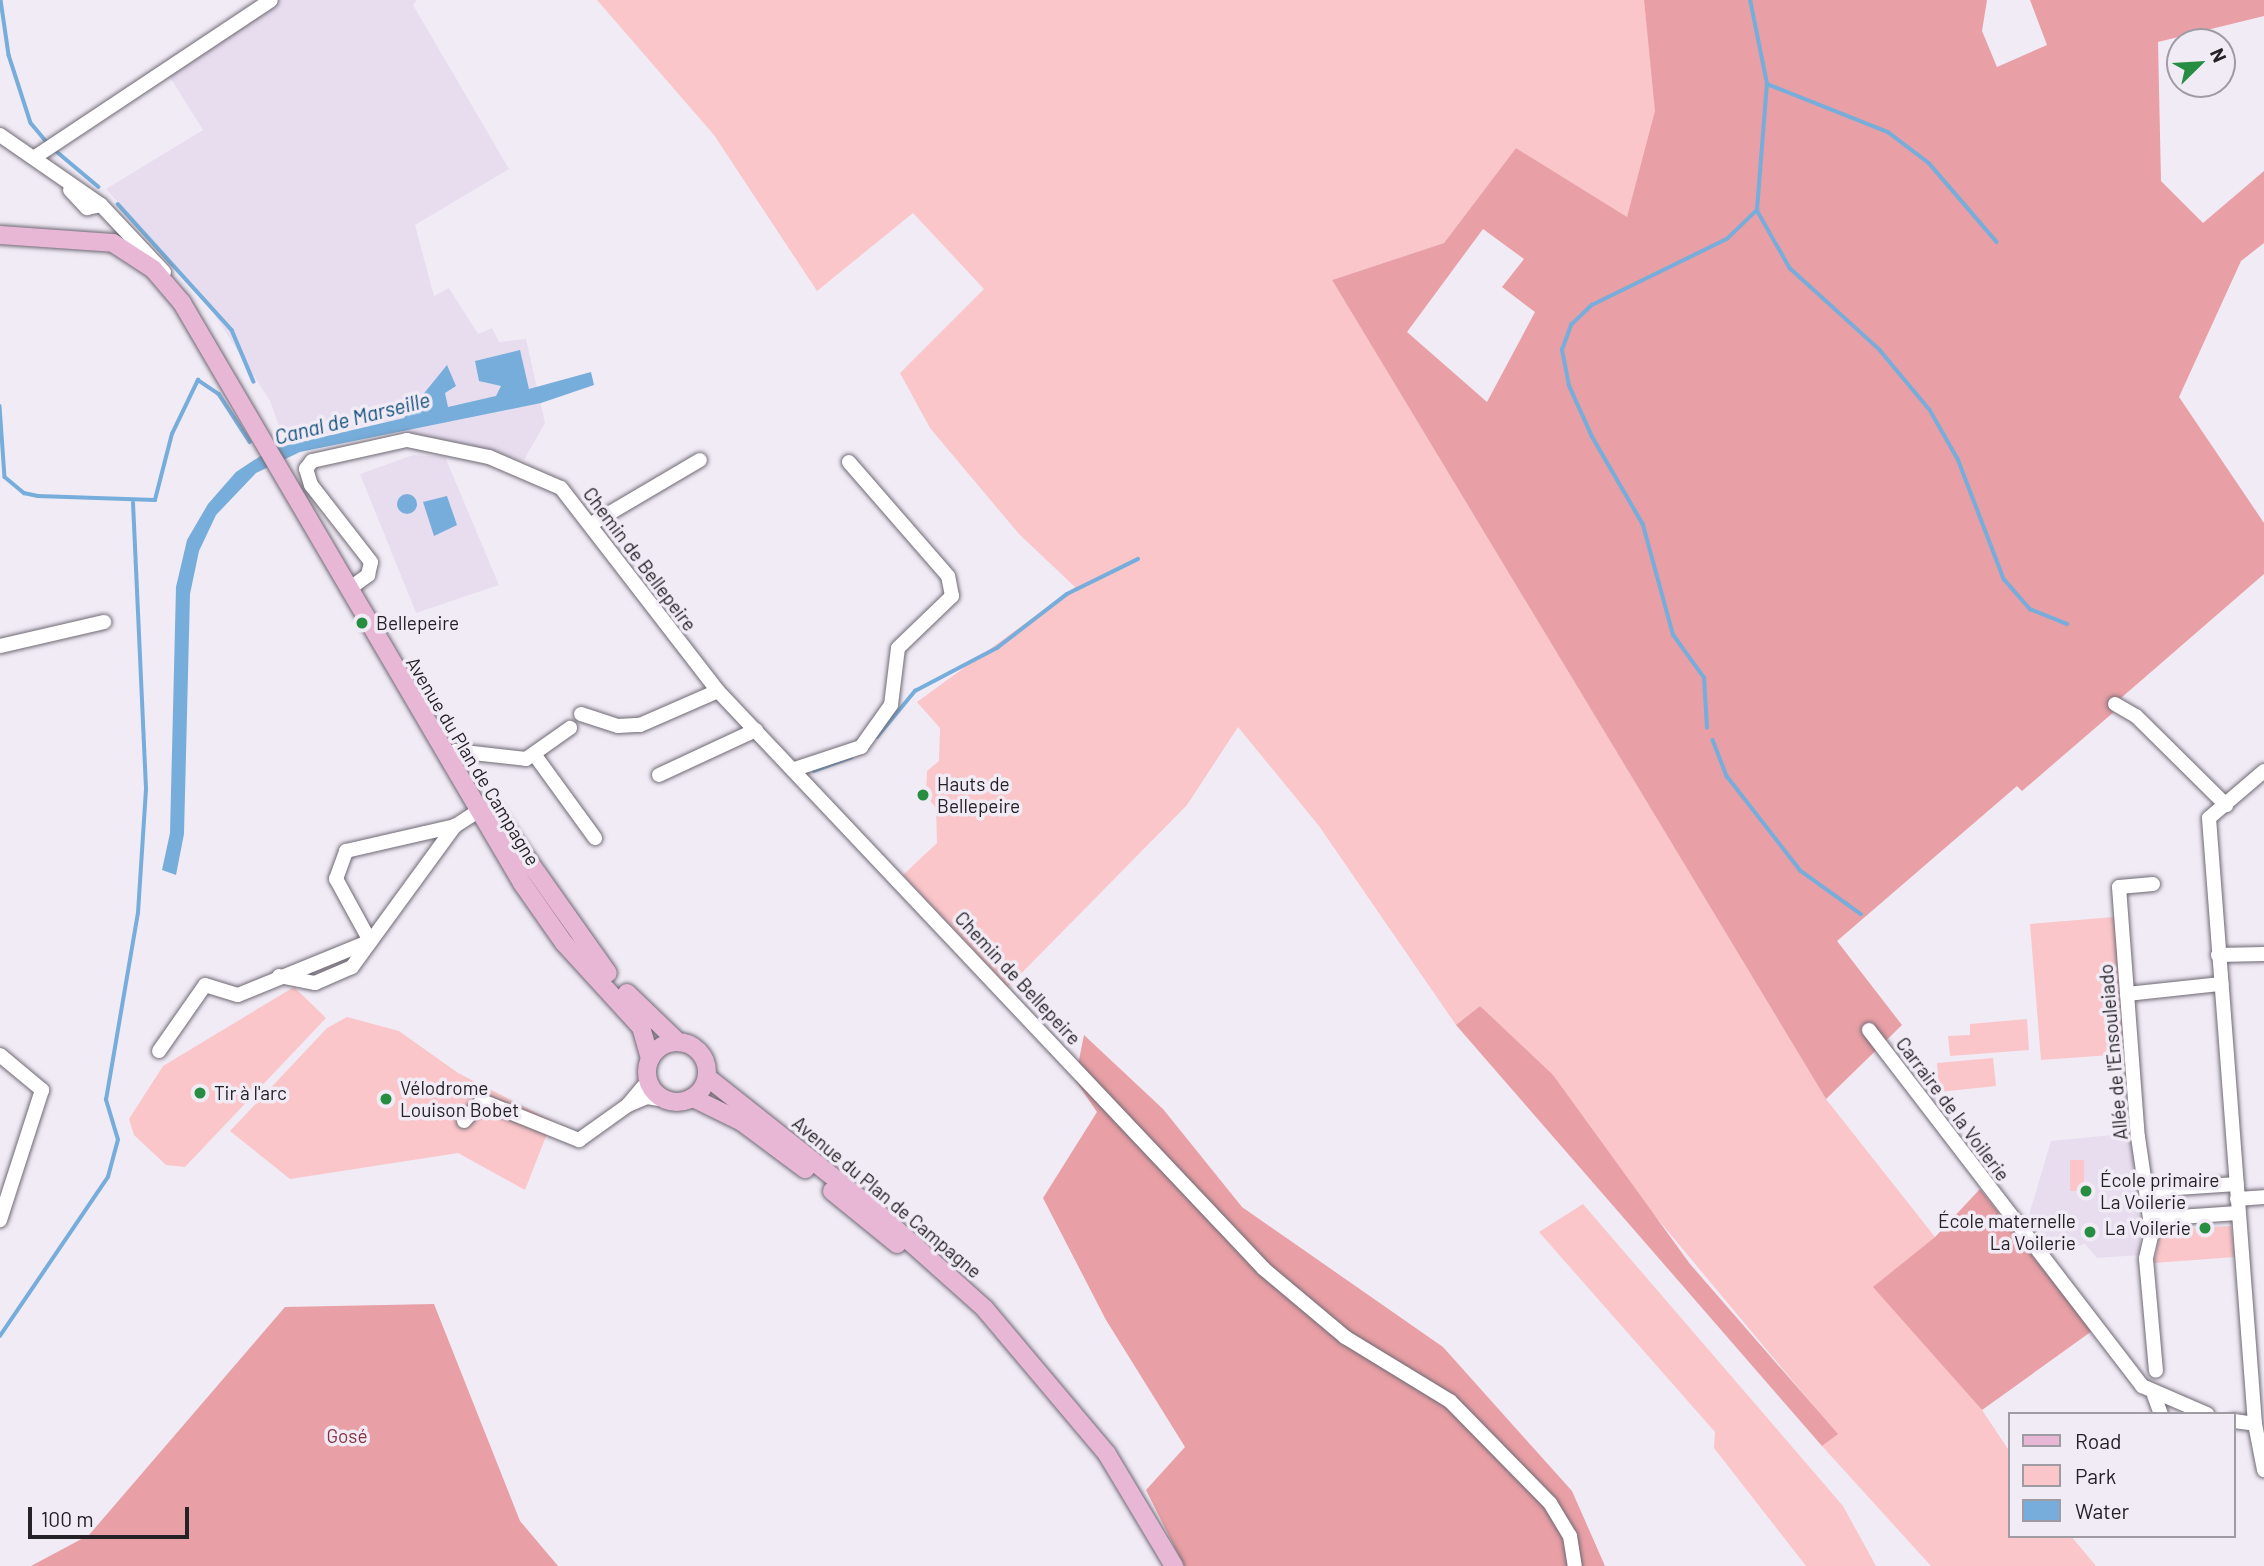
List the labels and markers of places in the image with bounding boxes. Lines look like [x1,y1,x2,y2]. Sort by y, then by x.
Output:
place label: Bellepeire [376,612,459,634]
marker: Bellepeire [354,615,370,631]
place label: Hauts de Bellepeire [937,773,1020,817]
marker: Hauts de Bellepeire [915,787,931,803]
place label: Vélodrome Louison Bobet [400,1077,519,1121]
place label: Tir à l'arc [214,1082,287,1104]
marker: Tir à l'arc [192,1085,208,1101]
marker: Vélodrome Louison Bobet [378,1091,394,1107]
place label: École primaire La Voilerie [2100,1169,2219,1213]
marker: École primaire La Voilerie [2078,1183,2094,1199]
place label: École maternelle La Voilerie [1938,1210,2076,1254]
place label: La Voilerie [2105,1217,2191,1239]
marker: La Voilerie [2197,1220,2213,1236]
marker: École maternelle La Voilerie [2082,1224,2098,1240]

